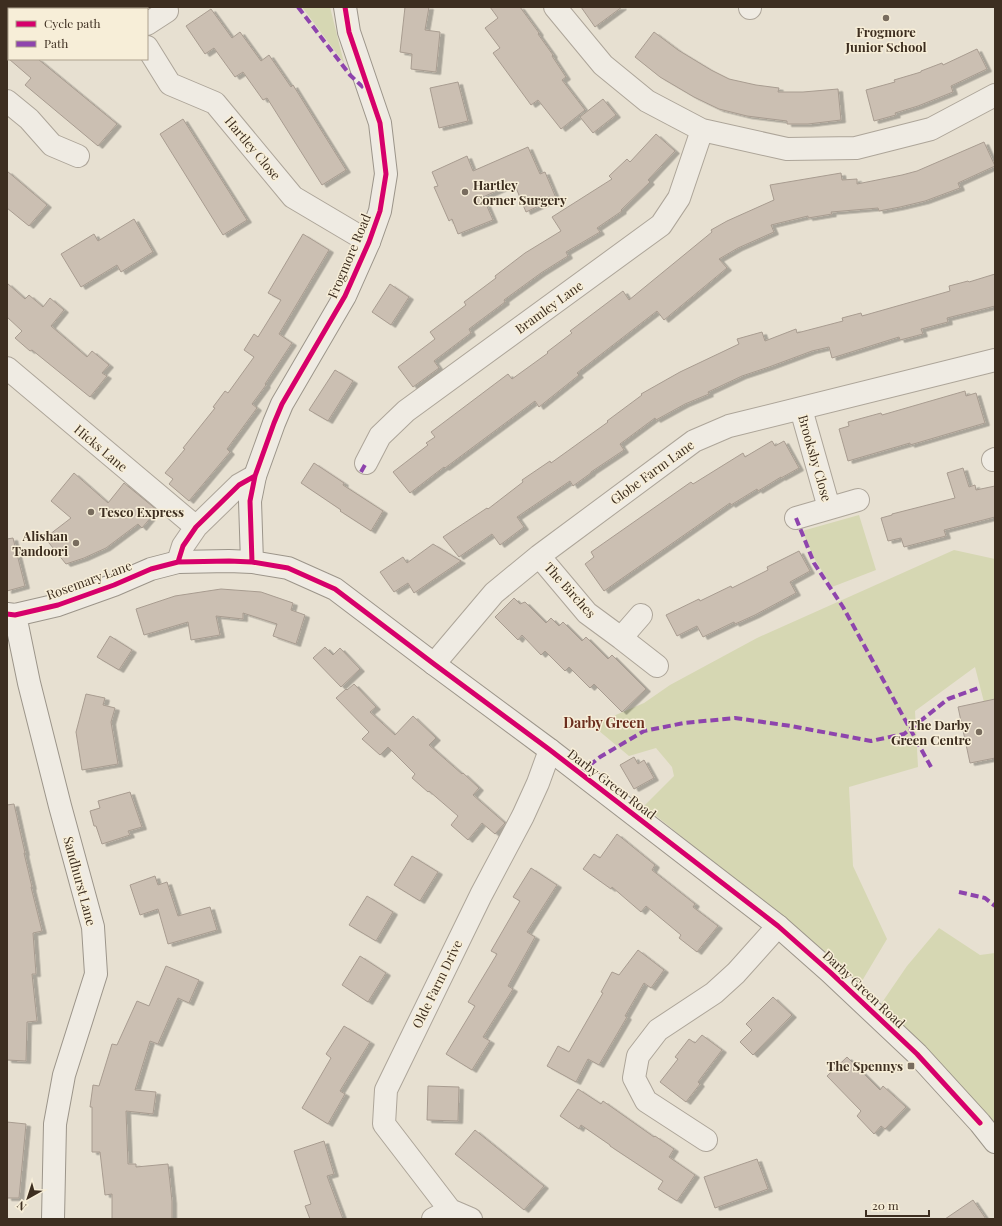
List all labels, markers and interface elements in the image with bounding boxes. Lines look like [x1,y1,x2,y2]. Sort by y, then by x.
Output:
legend [8,8,148,60]
marker: Frogmore Junior School [881,13,891,23]
text: Cycle path [44,15,101,31]
place label: Frogmore Junior School [844,23,927,55]
text: Path [44,35,68,51]
street label: Hartley Close [222,112,285,183]
place label: Hartley Corner Surgery [473,176,567,208]
marker: Hartley Corner Surgery [460,187,470,197]
street label: Frogmore Road [323,210,374,301]
street label: Bramley Lane [511,276,586,337]
street label: Brooksby Close [795,413,836,504]
street label: Hicks Lane [71,420,132,475]
street label: Globe Farm Lane [606,435,697,508]
place label: Tesco Express [99,503,184,520]
marker: Tesco Express [86,507,96,517]
place label: Alishan Tandoori [12,527,68,559]
marker: Alishan Tandoori [71,538,81,548]
street label: Rosemary Lane [44,556,134,603]
street label: The Birches [541,558,600,621]
district label: Darby Green [563,713,645,732]
place label: The Darby Green Centre [891,716,971,748]
marker: The Darby Green Centre [974,727,984,737]
street label: Darby Green Road [565,745,660,823]
street label: Sandhurst Lane [60,834,101,928]
street label: Olde Farm Drive [408,936,466,1031]
street label: Darby Green Road [820,946,909,1031]
place label: The Spennys [827,1057,903,1074]
marker: The Spennys [906,1061,916,1071]
north arrow [8,1178,48,1218]
scale bar [866,1192,929,1218]
text: 20 m [872,1197,899,1213]
text: N [14,1198,29,1214]

